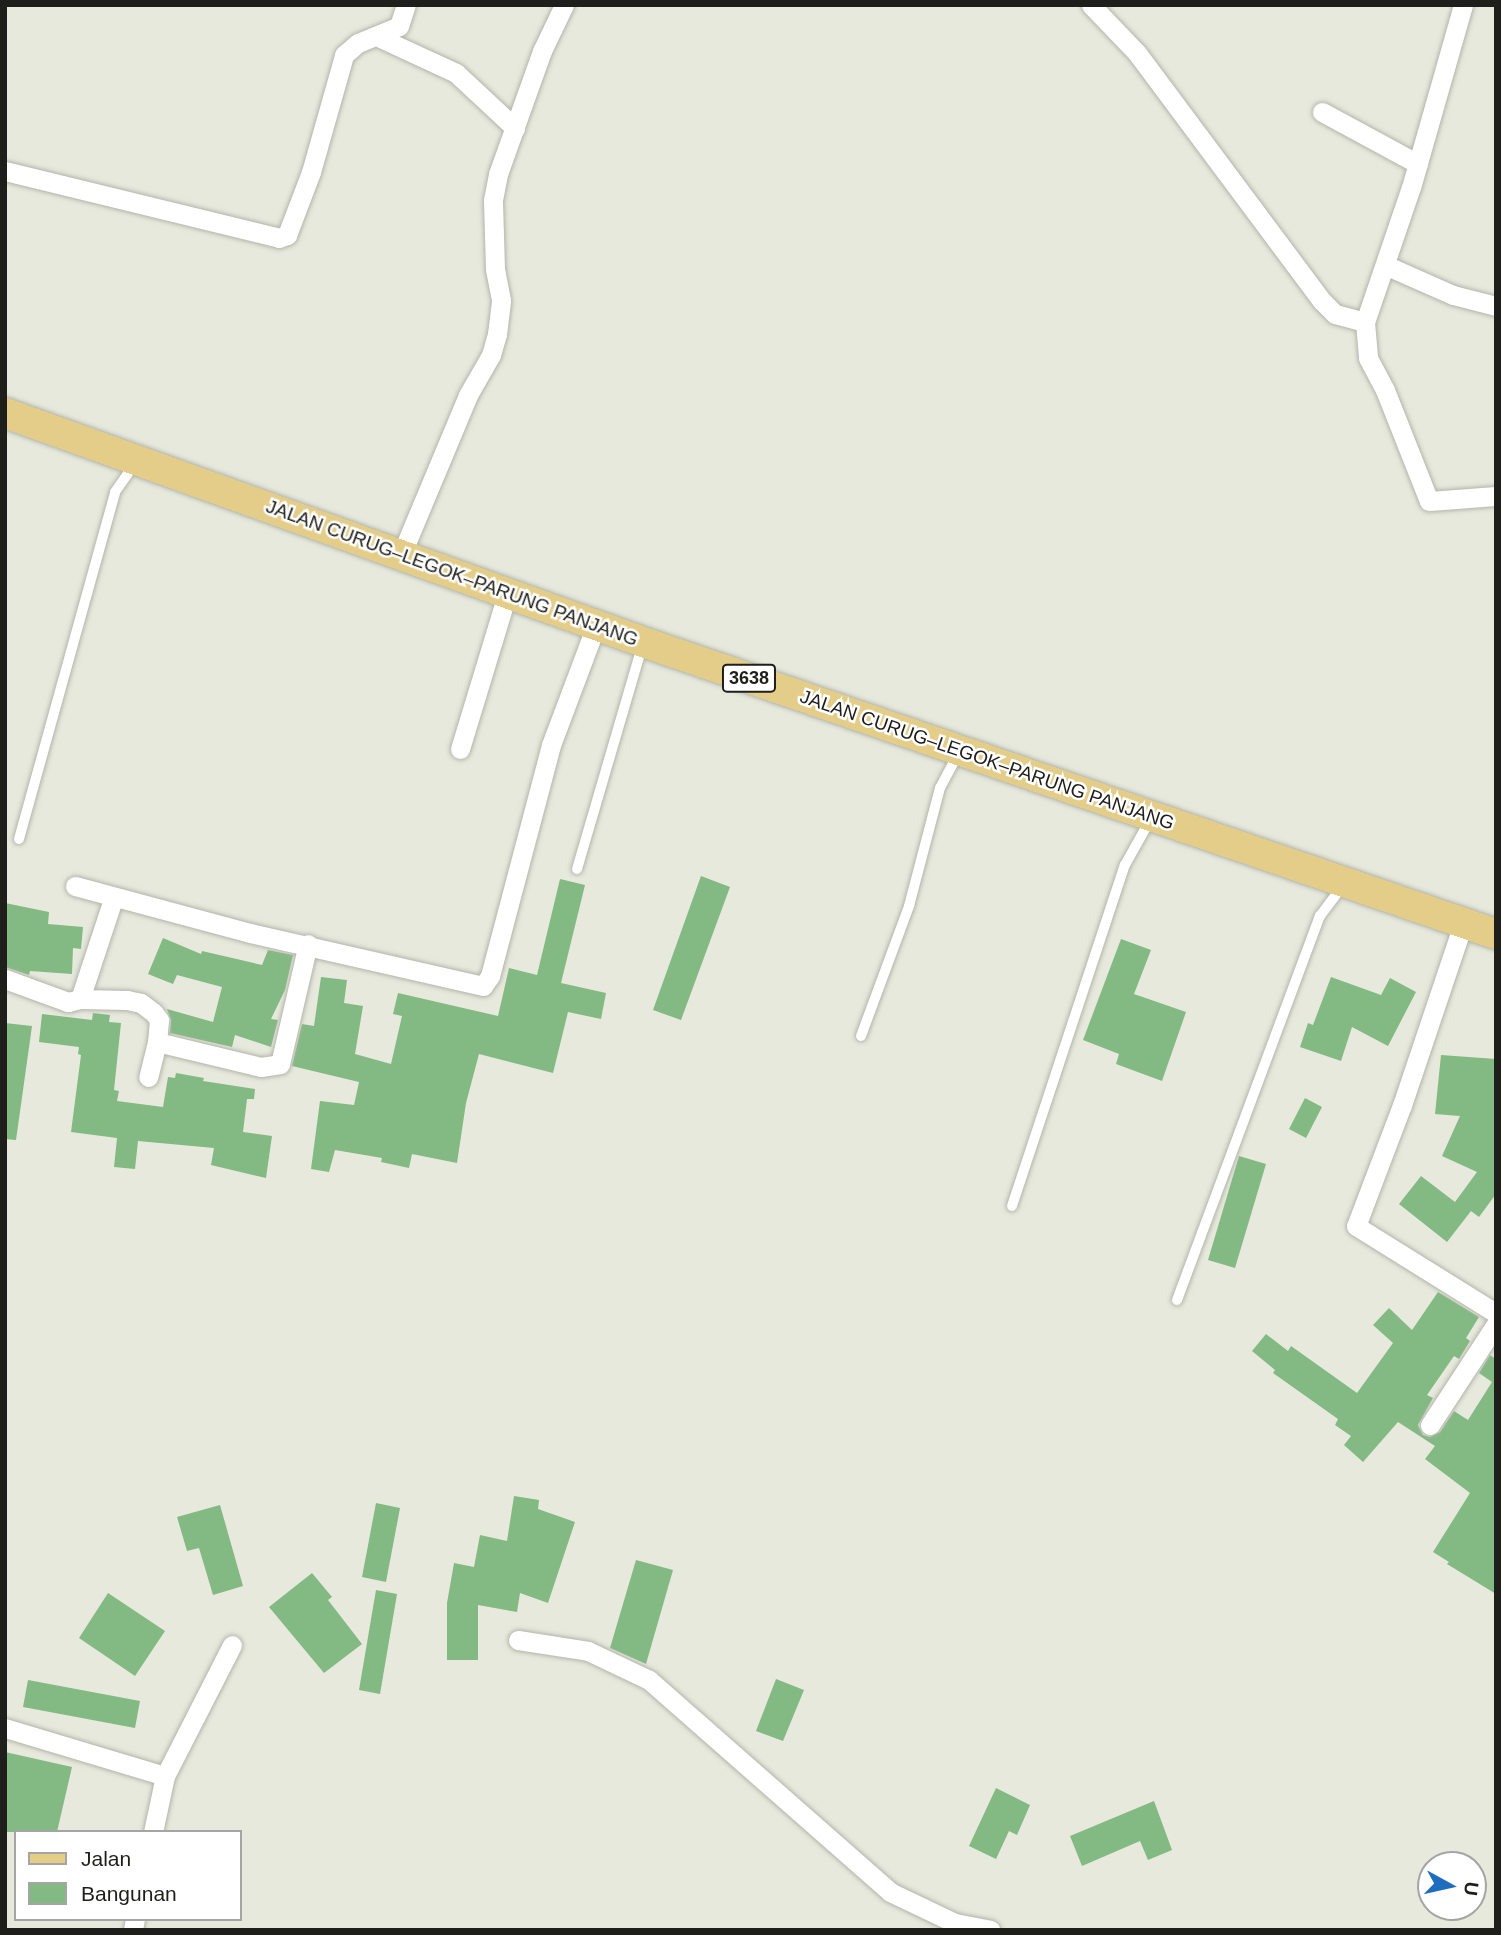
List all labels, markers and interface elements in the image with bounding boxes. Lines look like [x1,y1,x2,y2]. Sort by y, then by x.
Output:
street label: JALAN CURUG–LEGOK–PARUNG PANJANG [263,495,641,651]
road number: 3638 [721,664,777,692]
street label: JALAN CURUG–LEGOK–PARUNG PANJANG [797,685,1177,835]
legend [14,1830,242,1921]
text: Jalan [81,1847,131,1870]
north arrow [1417,1851,1487,1921]
text: U [1460,1880,1483,1897]
text: Bangunan [81,1882,177,1905]

